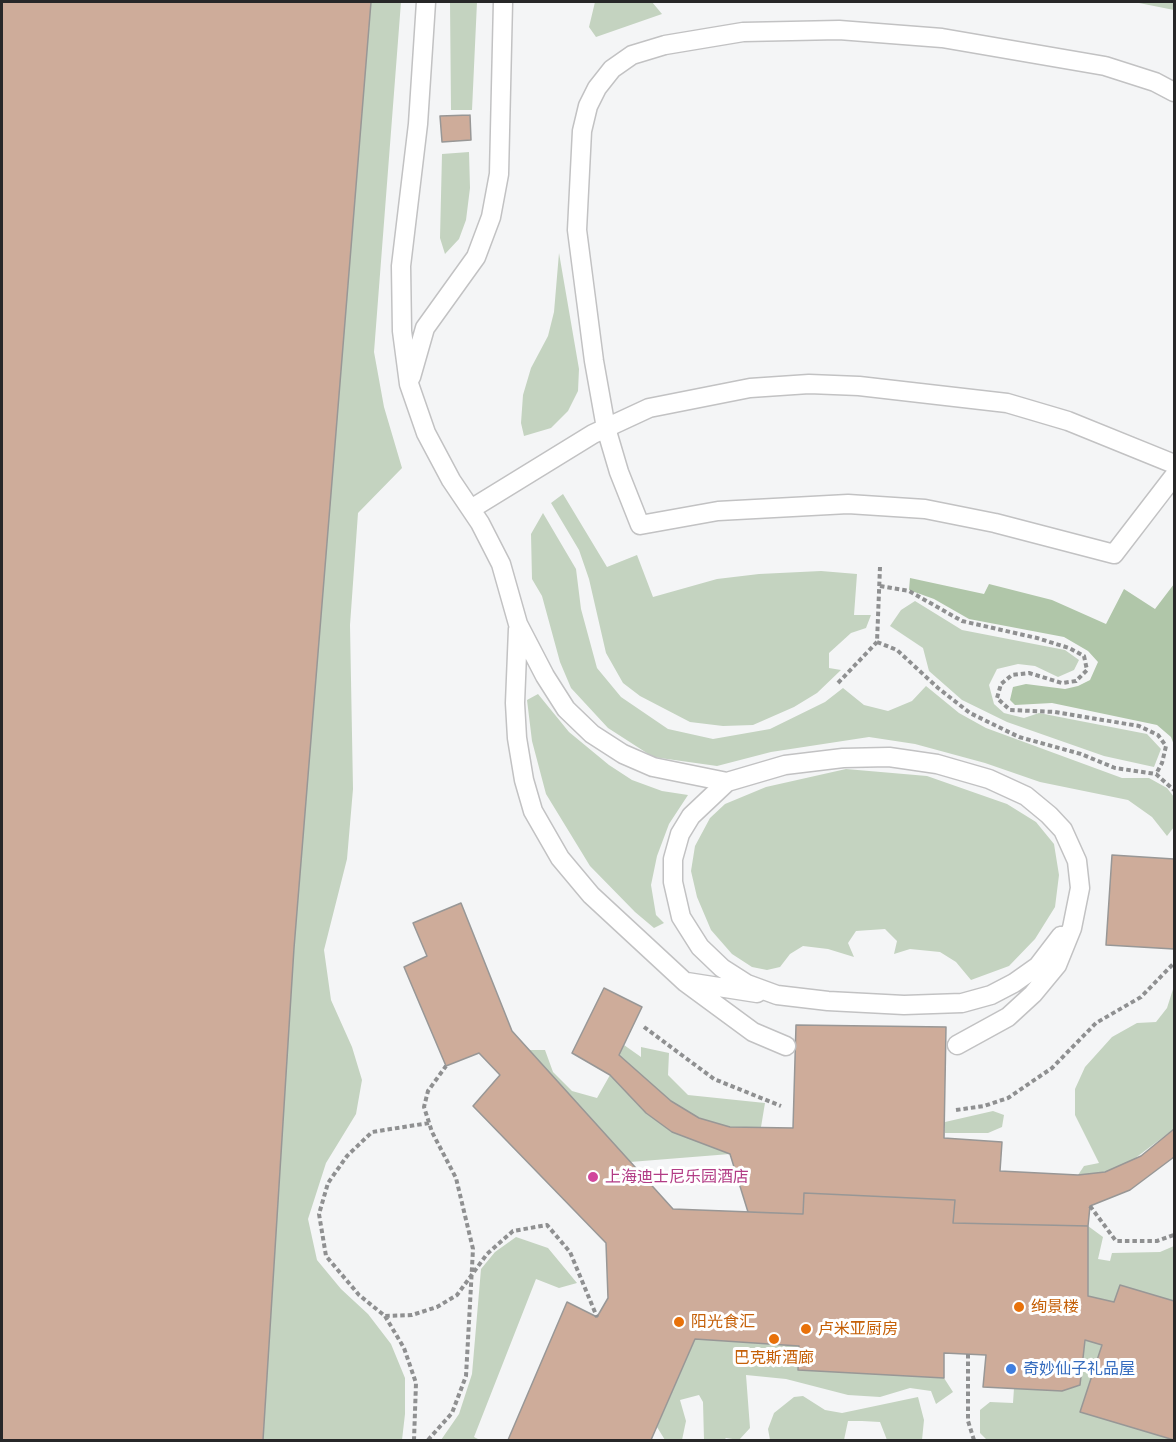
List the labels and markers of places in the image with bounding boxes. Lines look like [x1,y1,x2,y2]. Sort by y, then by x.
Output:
place label: 上海迪士尼乐园酒店 [605,1167,749,1187]
marker: 上海迪士尼乐园酒店 [586,1170,600,1184]
place label: 绚景楼 [1031,1297,1079,1317]
marker: 绚景楼 [1012,1300,1026,1314]
place label: 阳光食汇 [691,1312,755,1332]
marker: 阳光食汇 [672,1315,686,1329]
place label: 卢米亚厨房 [818,1319,898,1339]
marker: 卢米亚厨房 [799,1322,813,1336]
marker: 巴克斯酒廊 [767,1332,781,1346]
place label: 巴克斯酒廊 [734,1348,814,1368]
place label: 奇妙仙子礼品屋 [1023,1359,1135,1379]
marker: 奇妙仙子礼品屋 [1004,1362,1018,1376]

